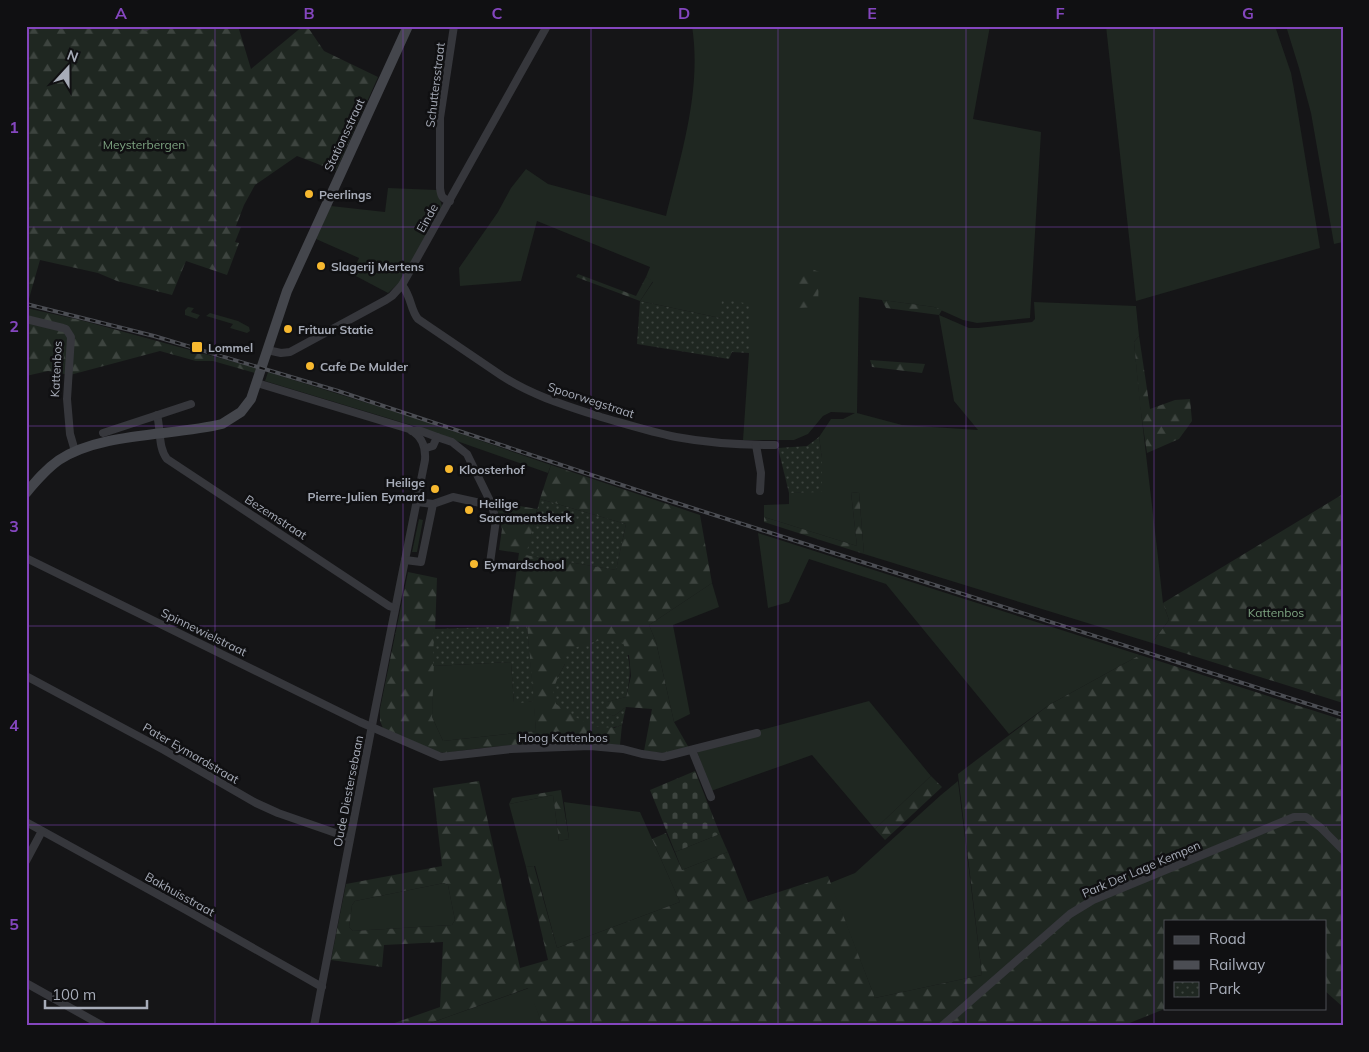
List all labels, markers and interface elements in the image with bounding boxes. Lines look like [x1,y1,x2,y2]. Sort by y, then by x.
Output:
text: A [115,3,127,23]
text: B [303,3,315,23]
text: C [492,3,503,23]
text: D [678,3,690,23]
text: E [867,3,877,23]
text: F [1055,3,1065,23]
text: G [1242,3,1254,23]
north arrow [42,42,92,92]
street label: Schuttersstraat [422,42,448,128]
text: N [64,46,81,66]
street label: Stationsstraat [321,96,367,174]
text: 1 [9,117,19,137]
park label: Meysterbergen [103,137,185,152]
place label: Peerlings [319,187,372,202]
marker: Peerlings [303,188,315,200]
street label: Einde [413,201,441,235]
place label: Slagerij Mertens [331,259,424,274]
marker: Slagerij Mertens [315,260,327,272]
text: 2 [9,316,19,336]
place label: Frituur Statie [298,322,374,337]
marker: Frituur Statie [282,323,294,335]
street label: Kattenbos [47,340,65,398]
marker: Lommel [190,340,204,354]
place label: Lommel [208,340,253,355]
place label: Cafe De Mulder [320,359,408,374]
marker: Cafe De Mulder [304,360,316,372]
street label: Spoorwegstraat [546,379,636,421]
place label: Kloosterhof [459,462,525,477]
marker: Kloosterhof [443,463,455,475]
place label: Heilige Pierre-Julien Eymard [308,475,425,504]
marker: Heilige Pierre-Julien Eymard [429,483,441,495]
street label: Bezemstraat [242,491,310,543]
place label: Heilige Sacramentskerk [479,496,572,525]
marker: Heilige Sacramentskerk [463,504,475,516]
text: 3 [9,516,19,536]
place label: Eymardschool [484,557,565,572]
marker: Eymardschool [468,558,480,570]
street label: Spinnewielstraat [159,605,249,659]
park label: Kattenbos [1248,605,1304,620]
text: 4 [9,715,19,735]
street label: Pater Eymardstraat [140,719,242,787]
street label: Hoog Kattenbos [518,730,608,745]
street label: Oude Diestersebaan [330,734,366,848]
street label: Park Der Lage Kempen [1079,837,1203,901]
street label: Bakhuisstraat [143,869,217,919]
text: 5 [9,914,19,934]
legend [1164,920,1326,1010]
text: Road [1209,929,1246,948]
text: Railway [1209,955,1265,974]
scale bar [45,977,148,1009]
text: Park [1209,979,1241,998]
text: 100 m [52,985,96,1004]

